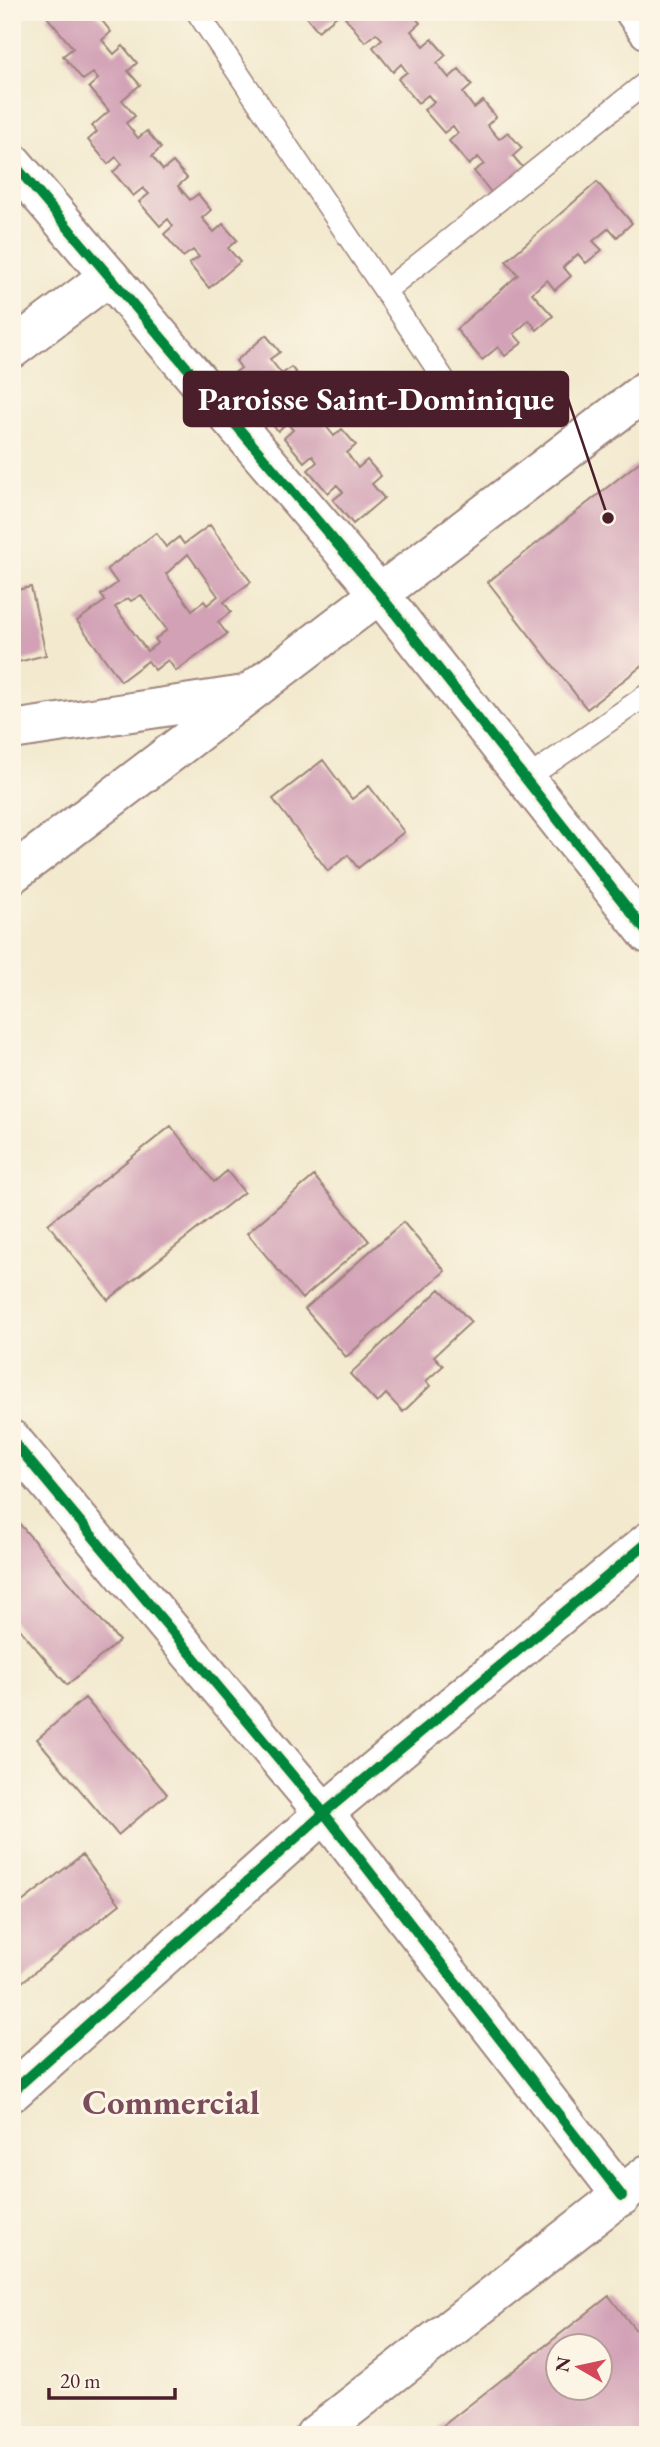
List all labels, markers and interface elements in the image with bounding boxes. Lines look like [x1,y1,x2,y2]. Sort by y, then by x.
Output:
callout: Paroisse Saint-Dominique [184,372,568,426]
text: Paroisse Saint-Dominique [198,377,554,420]
district label: Commercial [82,2079,260,2124]
north arrow [544,2332,614,2402]
text: N [549,2354,576,2374]
scale bar [49,2356,175,2400]
text: 20 m [60,2367,101,2394]

